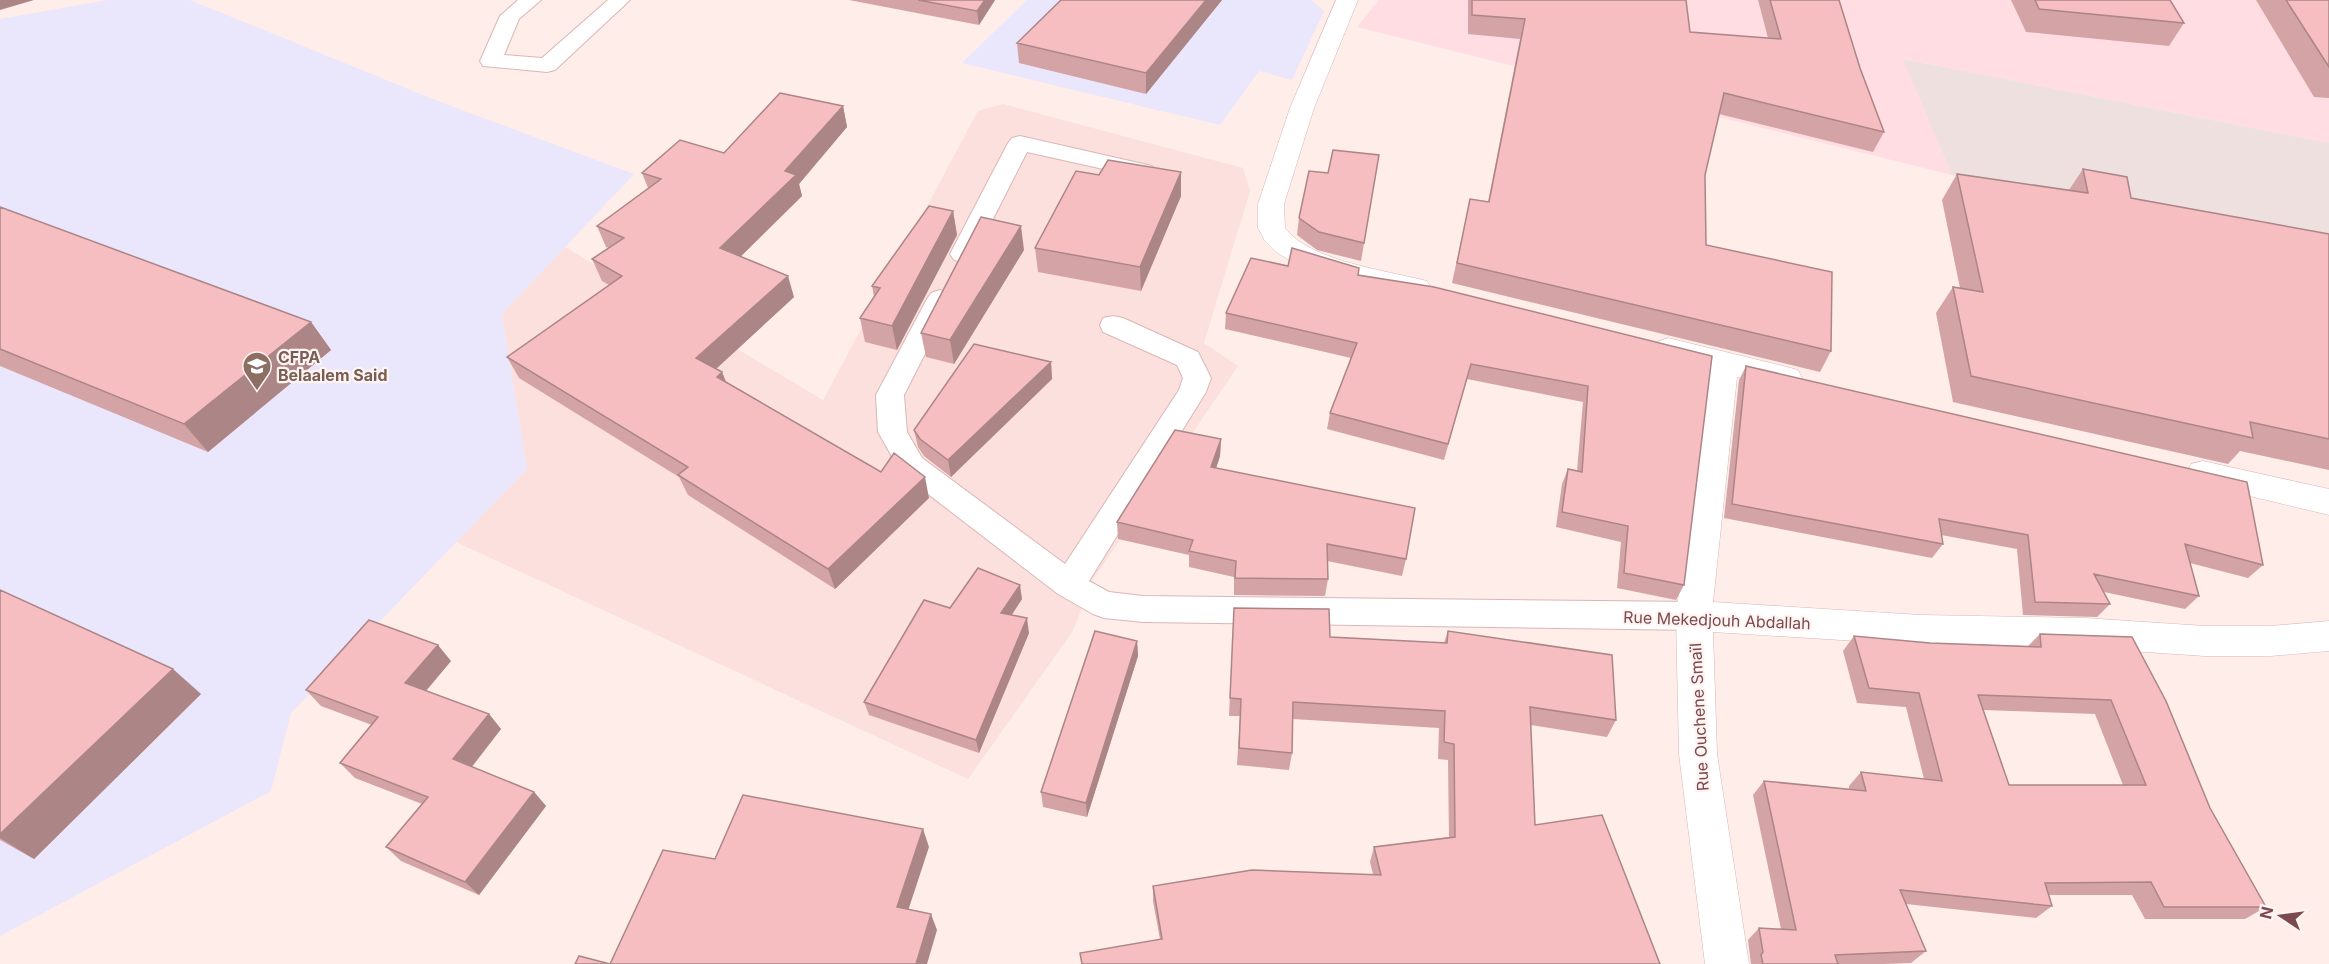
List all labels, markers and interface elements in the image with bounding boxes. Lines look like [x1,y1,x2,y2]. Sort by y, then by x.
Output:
place label: CFPA Belaalem Said [278,347,387,385]
school or university icon: CFPA Belaalem Said [241,350,273,392]
street label: Rue Mekedjouh Abdallah [1623,607,1811,633]
street label: Rue Ouchene Smaïl [1685,643,1713,791]
north arrow [2251,886,2311,946]
text: N [2255,904,2278,921]

